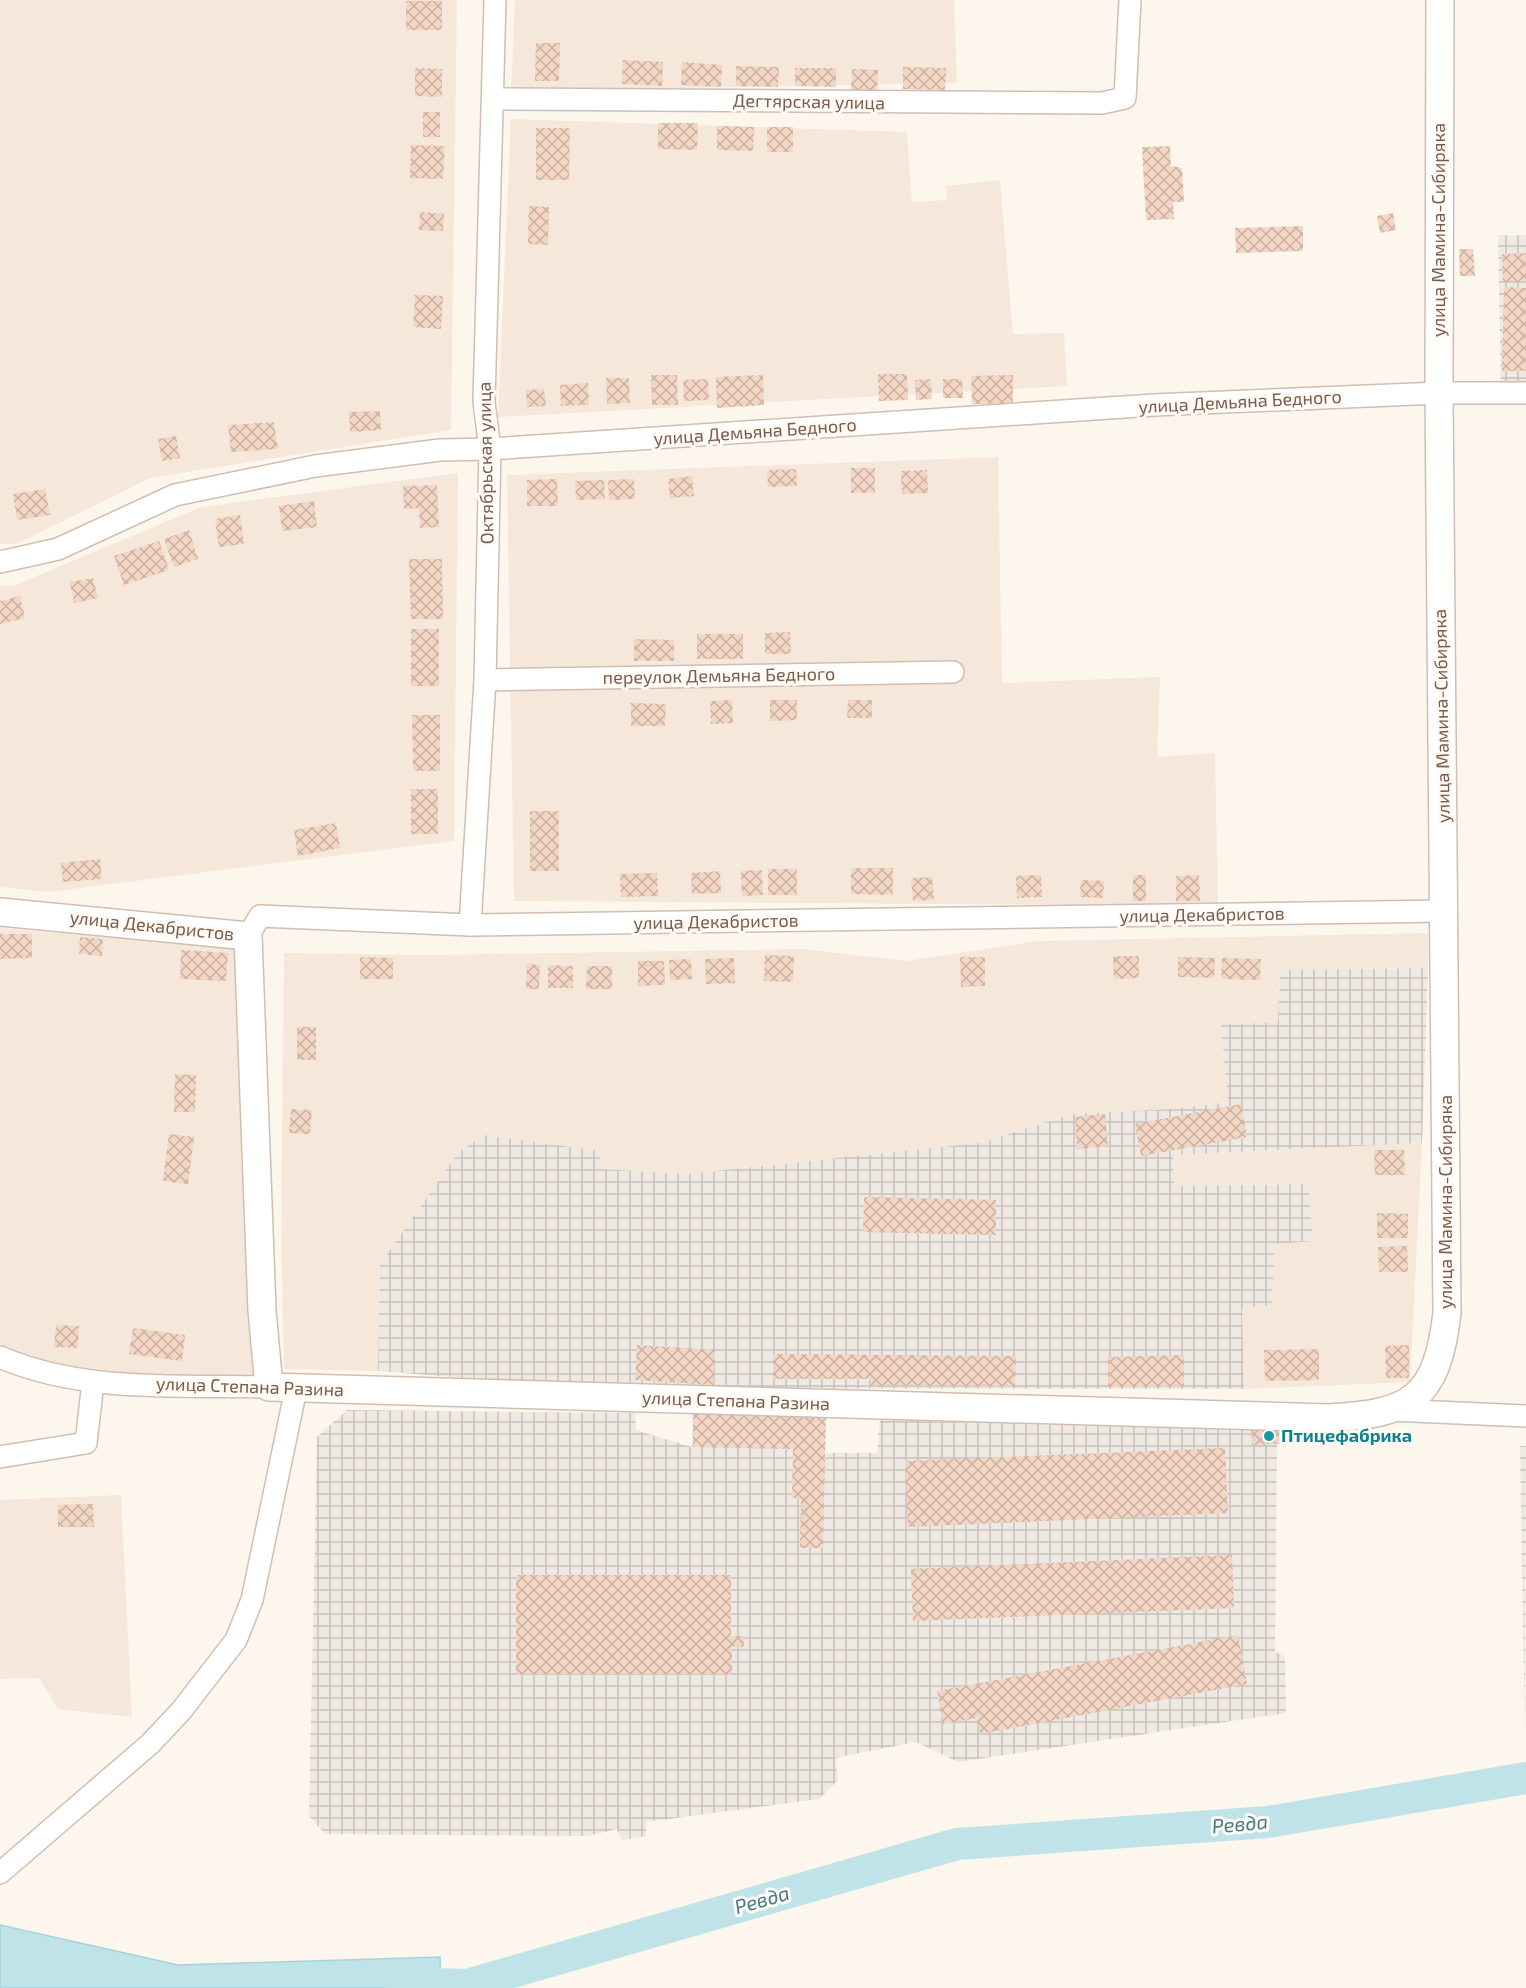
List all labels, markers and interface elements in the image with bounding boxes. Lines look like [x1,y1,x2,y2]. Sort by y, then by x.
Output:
street label: Дегтярская улица [733,89,885,113]
street label: улица Мамина-Сибиряка [1427,123,1449,337]
street label: Октябрьская улица [473,381,497,545]
street label: улица Демьяна Бедного [1138,385,1342,417]
street label: улица Демьяна Бедного [653,413,857,449]
street label: улица Мамина-Сибиряка [1428,609,1454,823]
street label: переулок Демьяна Бедного [603,662,835,688]
street label: улица Декабристов [1119,902,1285,926]
street label: улица Декабристов [69,905,235,945]
street label: улица Декабристов [633,909,799,933]
street label: улица Мамина-Сибиряка [1434,1095,1456,1309]
street label: улица Степана Разина [156,1372,344,1400]
street label: улица Степана Разина [642,1386,830,1414]
place label: Птицефабрика [1281,1424,1412,1446]
marker: Птицефабрика [1262,1429,1276,1443]
water label: Ревда [1211,1809,1269,1837]
water label: Ревда [731,1880,792,1918]

